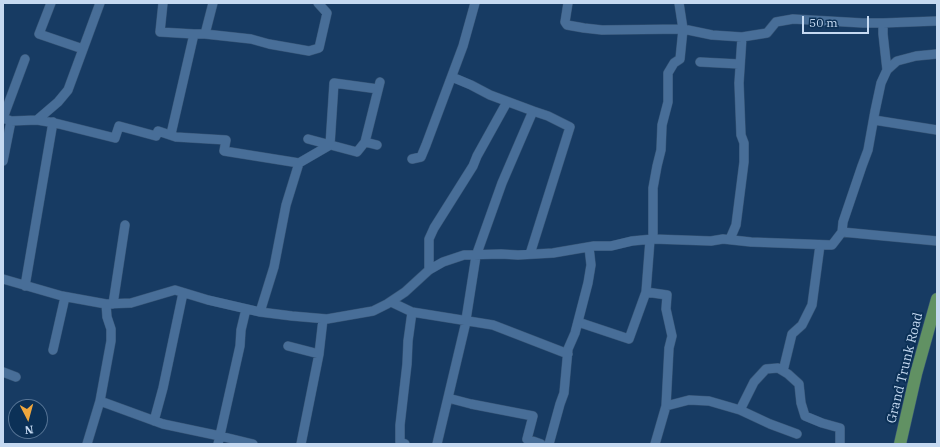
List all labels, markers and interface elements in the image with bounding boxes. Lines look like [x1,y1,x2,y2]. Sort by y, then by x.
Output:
scale bar [804,8,871,34]
text: 50 m [809,15,838,30]
street label: Grand Trunk Road [884,311,926,425]
north arrow [8,399,48,439]
text: N [24,423,34,437]

